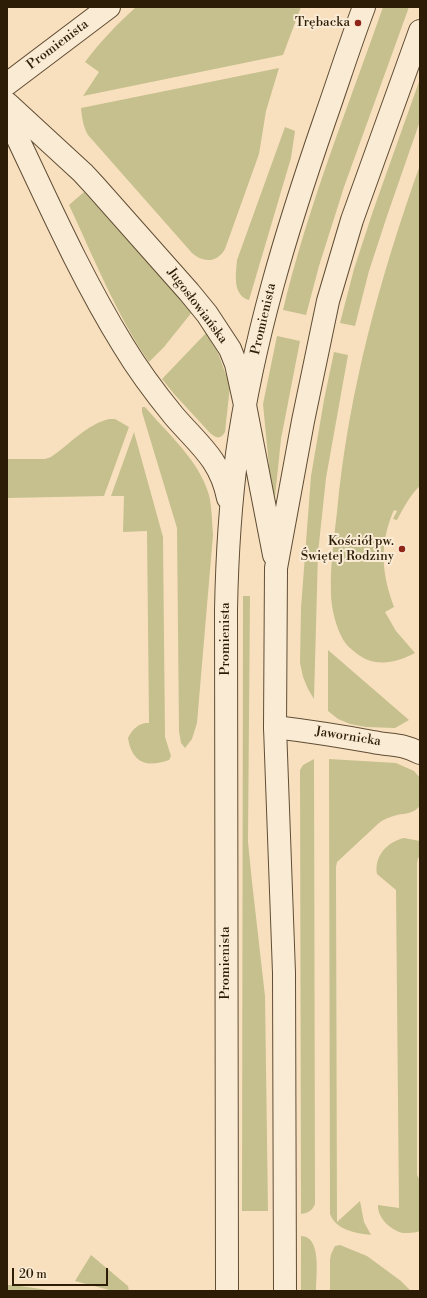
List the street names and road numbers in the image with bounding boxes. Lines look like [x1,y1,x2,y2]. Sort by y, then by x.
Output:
street label: Promienista [24,17,92,73]
street label: Jugosłowiańska [163,265,231,347]
street label: Promienista [248,282,280,356]
street label: Promienista [218,602,234,676]
street label: Jawornicka [314,724,382,750]
street label: Promienista [218,926,234,1000]

